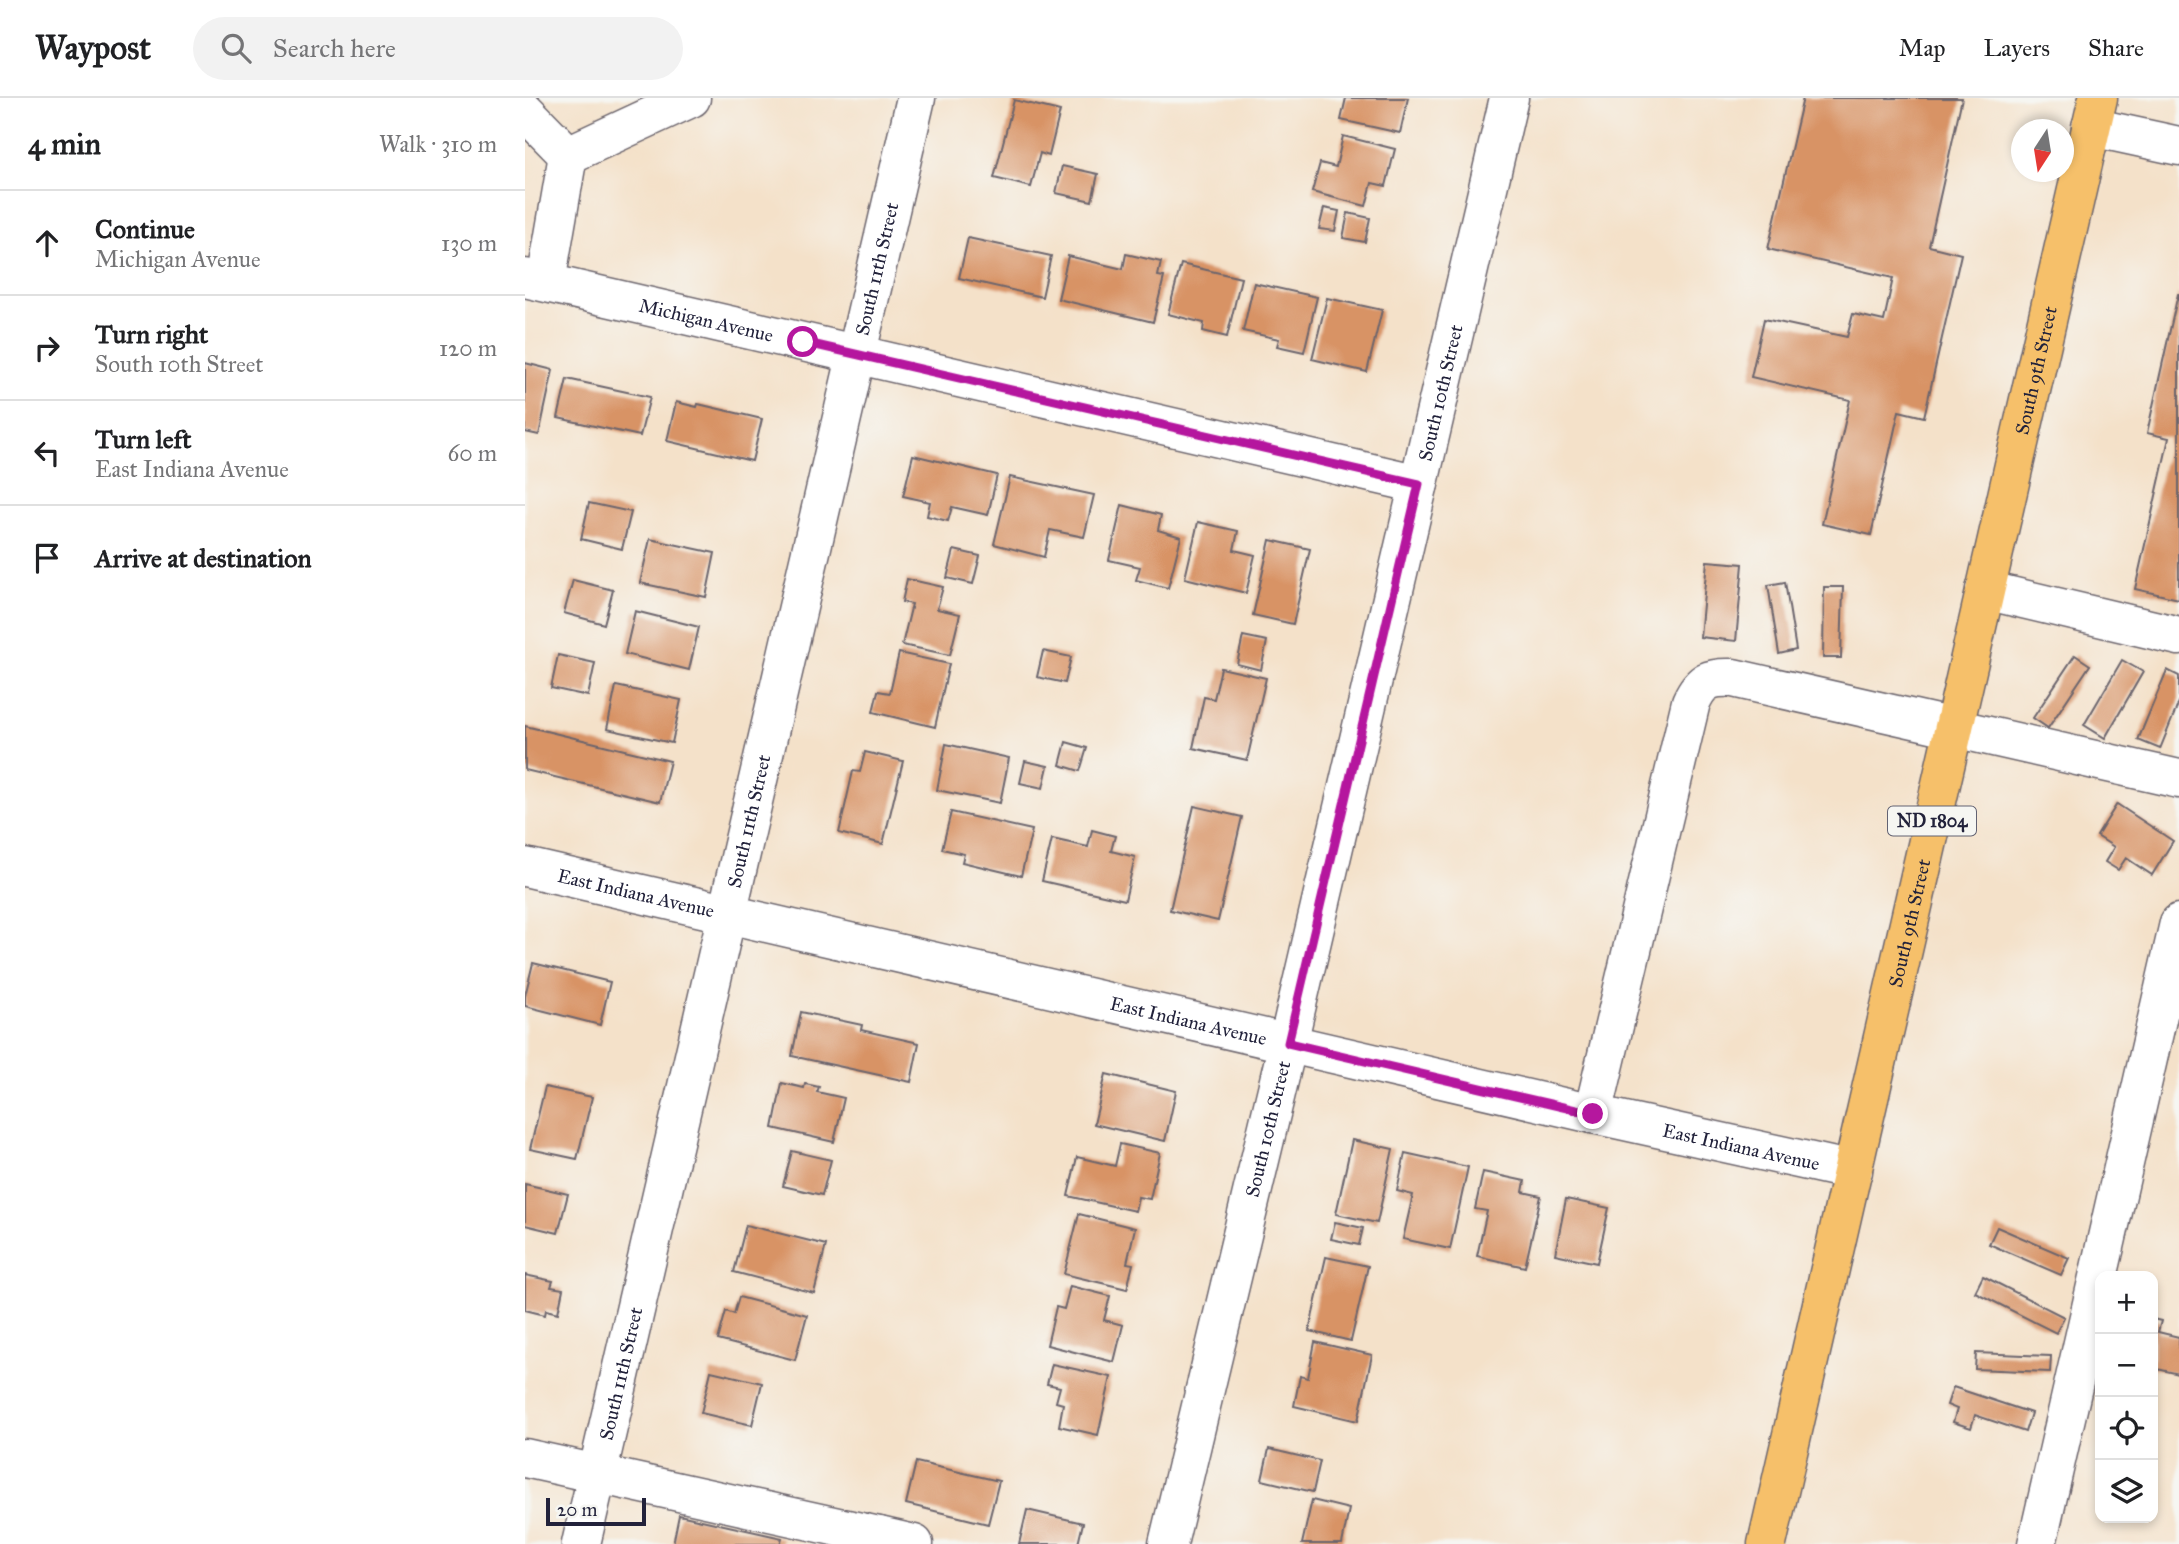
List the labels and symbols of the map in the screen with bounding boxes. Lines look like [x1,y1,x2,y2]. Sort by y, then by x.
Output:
north arrow [2011,119,2074,182]
street label: South 11th Street [850,200,903,338]
street label: Michigan Avenue [637,293,776,346]
street label: South 9th Street [2010,304,2062,437]
street label: South 10th Street [1413,322,1467,463]
route start [787,326,818,357]
street label: South 11th Street [722,752,775,890]
road number: ND 1804 [1888,806,1976,836]
street label: South 9th Street [1883,856,1935,989]
street label: East Indiana Avenue [555,863,717,922]
street label: East Indiana Avenue [1108,991,1269,1050]
street label: South 10th Street [1240,1058,1295,1199]
route end [1577,1098,1608,1129]
street label: East Indiana Avenue [1661,1118,1822,1175]
street label: South 11th Street [594,1304,647,1442]
scale bar [546,1495,646,1527]

